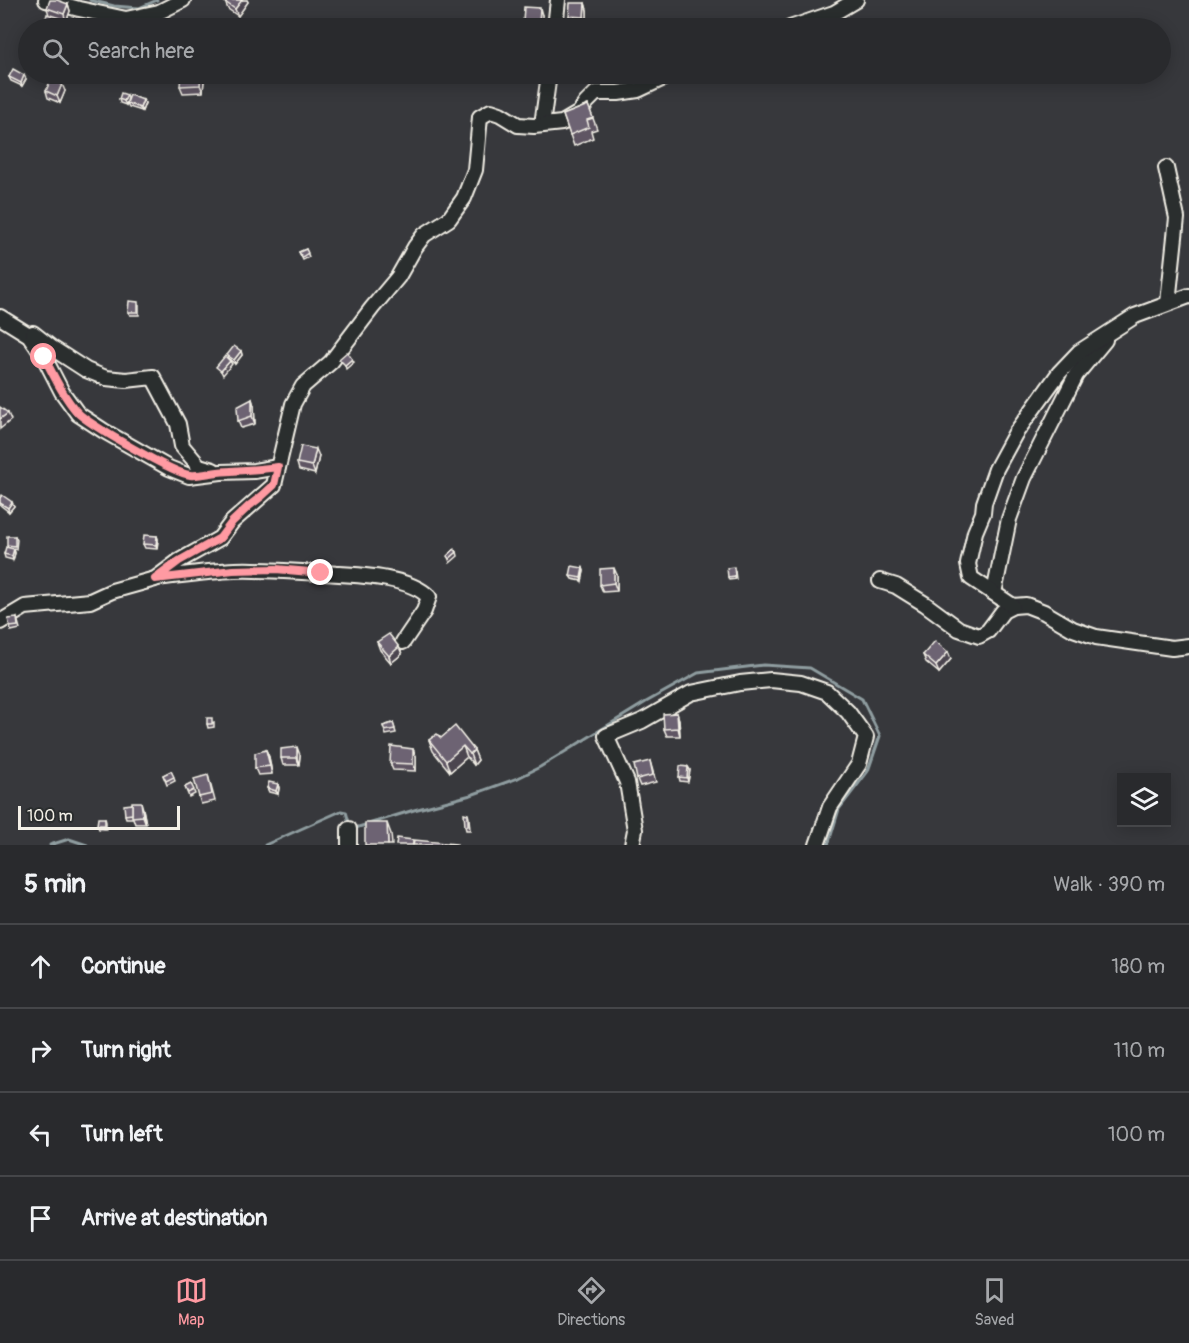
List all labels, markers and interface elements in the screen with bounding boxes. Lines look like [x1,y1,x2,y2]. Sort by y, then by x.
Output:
search box [18,18,1171,84]
icon: search [39,35,72,68]
text: Search here [87,37,194,65]
route start [30,343,56,369]
route end [307,559,333,585]
map controls [1117,773,1171,827]
button: layers [1117,773,1171,827]
scale bar [18,803,180,830]
text: 100 m [27,806,73,826]
text: 5 min [24,868,86,900]
text: Walk · 390 m [1053,872,1165,897]
icon: ahead [24,950,57,983]
text: Continue [81,952,165,980]
text: 180 m [1111,954,1165,979]
icon: right [24,1034,57,1067]
text: Turn right [81,1036,171,1064]
text: 110 m [1114,1038,1165,1063]
icon: left [24,1118,57,1151]
text: Turn left [81,1120,163,1148]
text: 100 m [1108,1122,1165,1147]
icon: arrive [24,1202,57,1235]
text: Arrive at destination [81,1204,267,1232]
tab: Map [175,1274,208,1330]
tab: Directions [557,1274,625,1330]
tab: Saved [975,1274,1014,1330]

